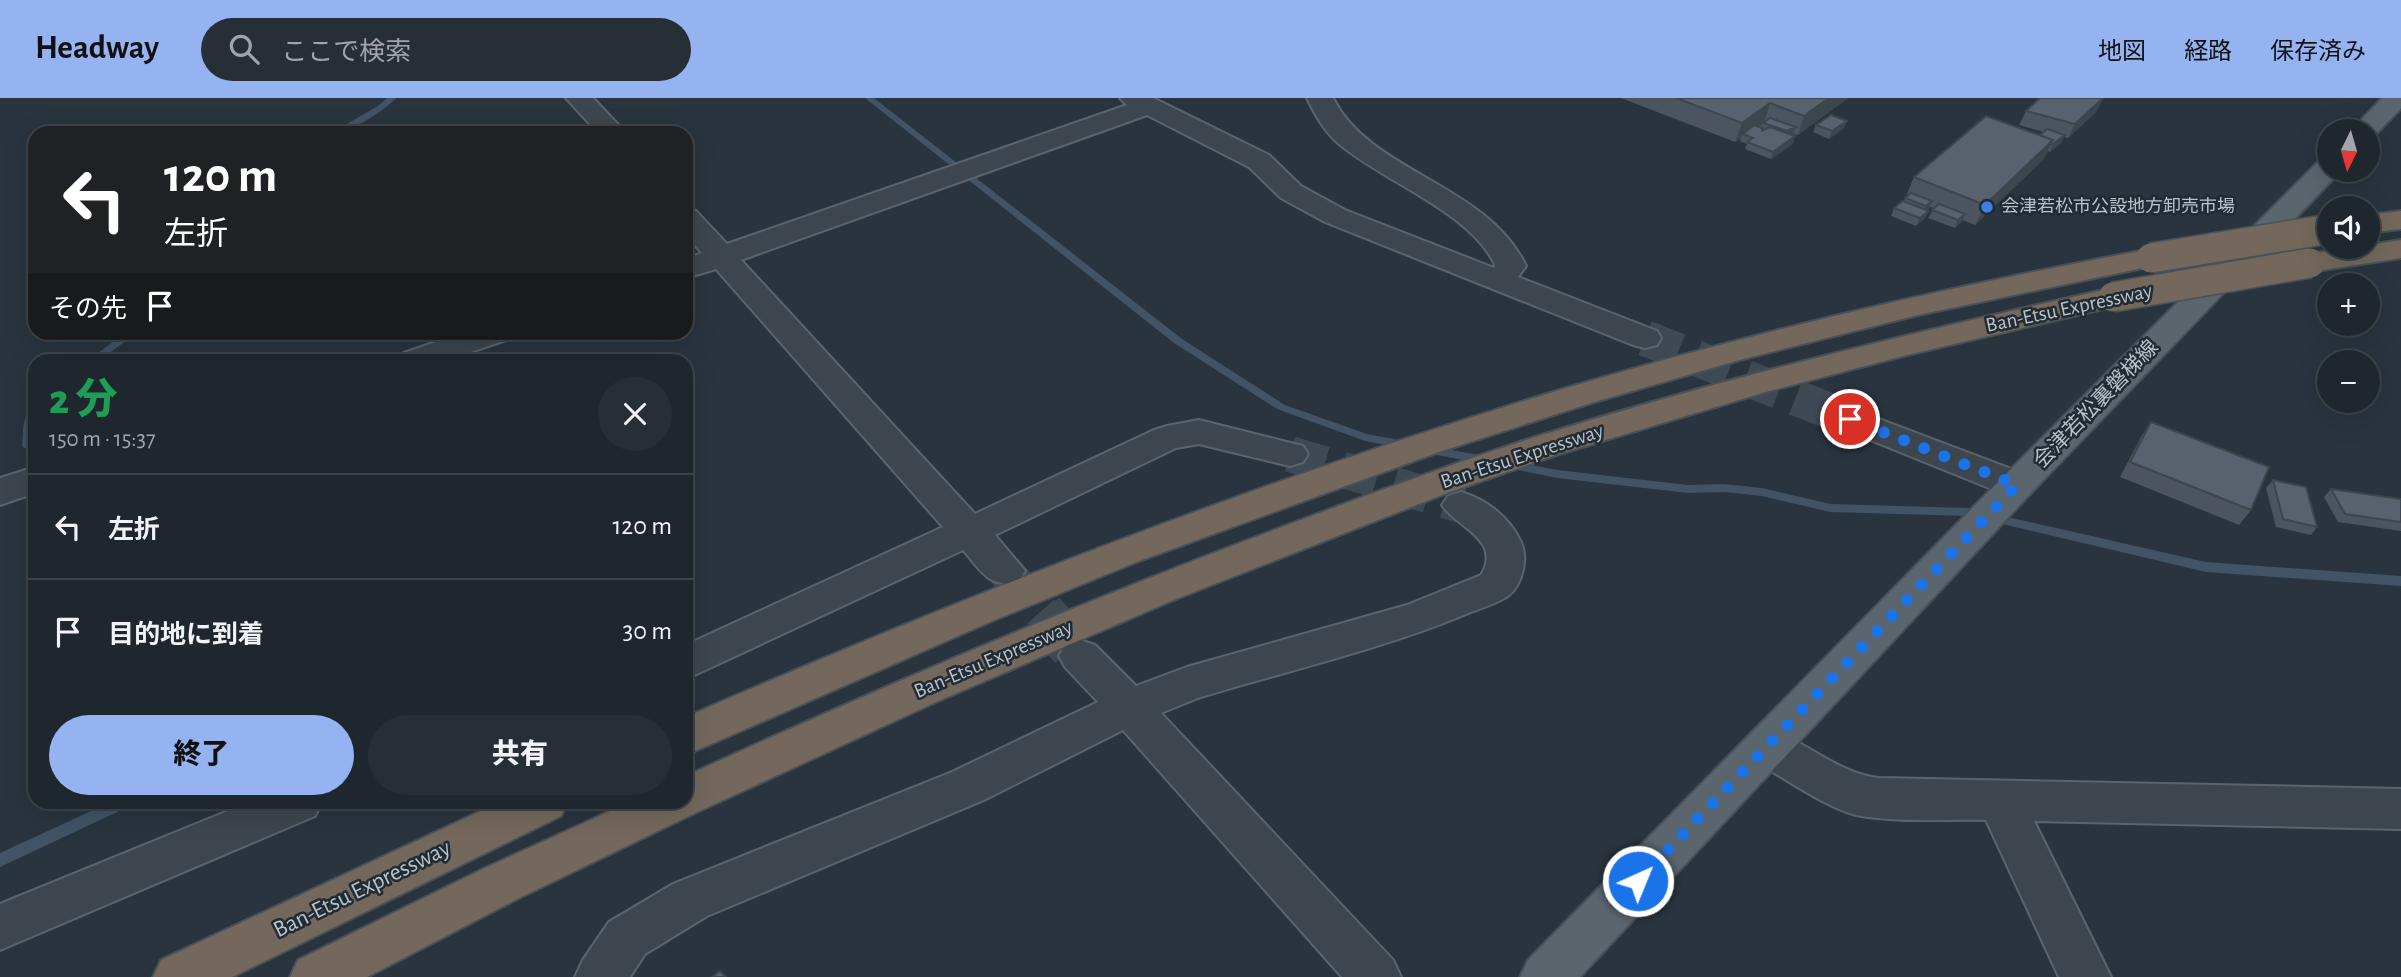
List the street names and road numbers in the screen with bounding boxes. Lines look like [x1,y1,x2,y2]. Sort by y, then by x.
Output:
street label: Ban-Etsu Expressway [1984,280,2154,336]
street label: 会津若松裏磐梯線 [2029,336,2162,472]
street label: Ban-Etsu Expressway [1438,420,1606,492]
street label: Ban-Etsu Expressway [911,616,1075,702]
street label: Ban-Etsu Expressway [270,836,454,942]

